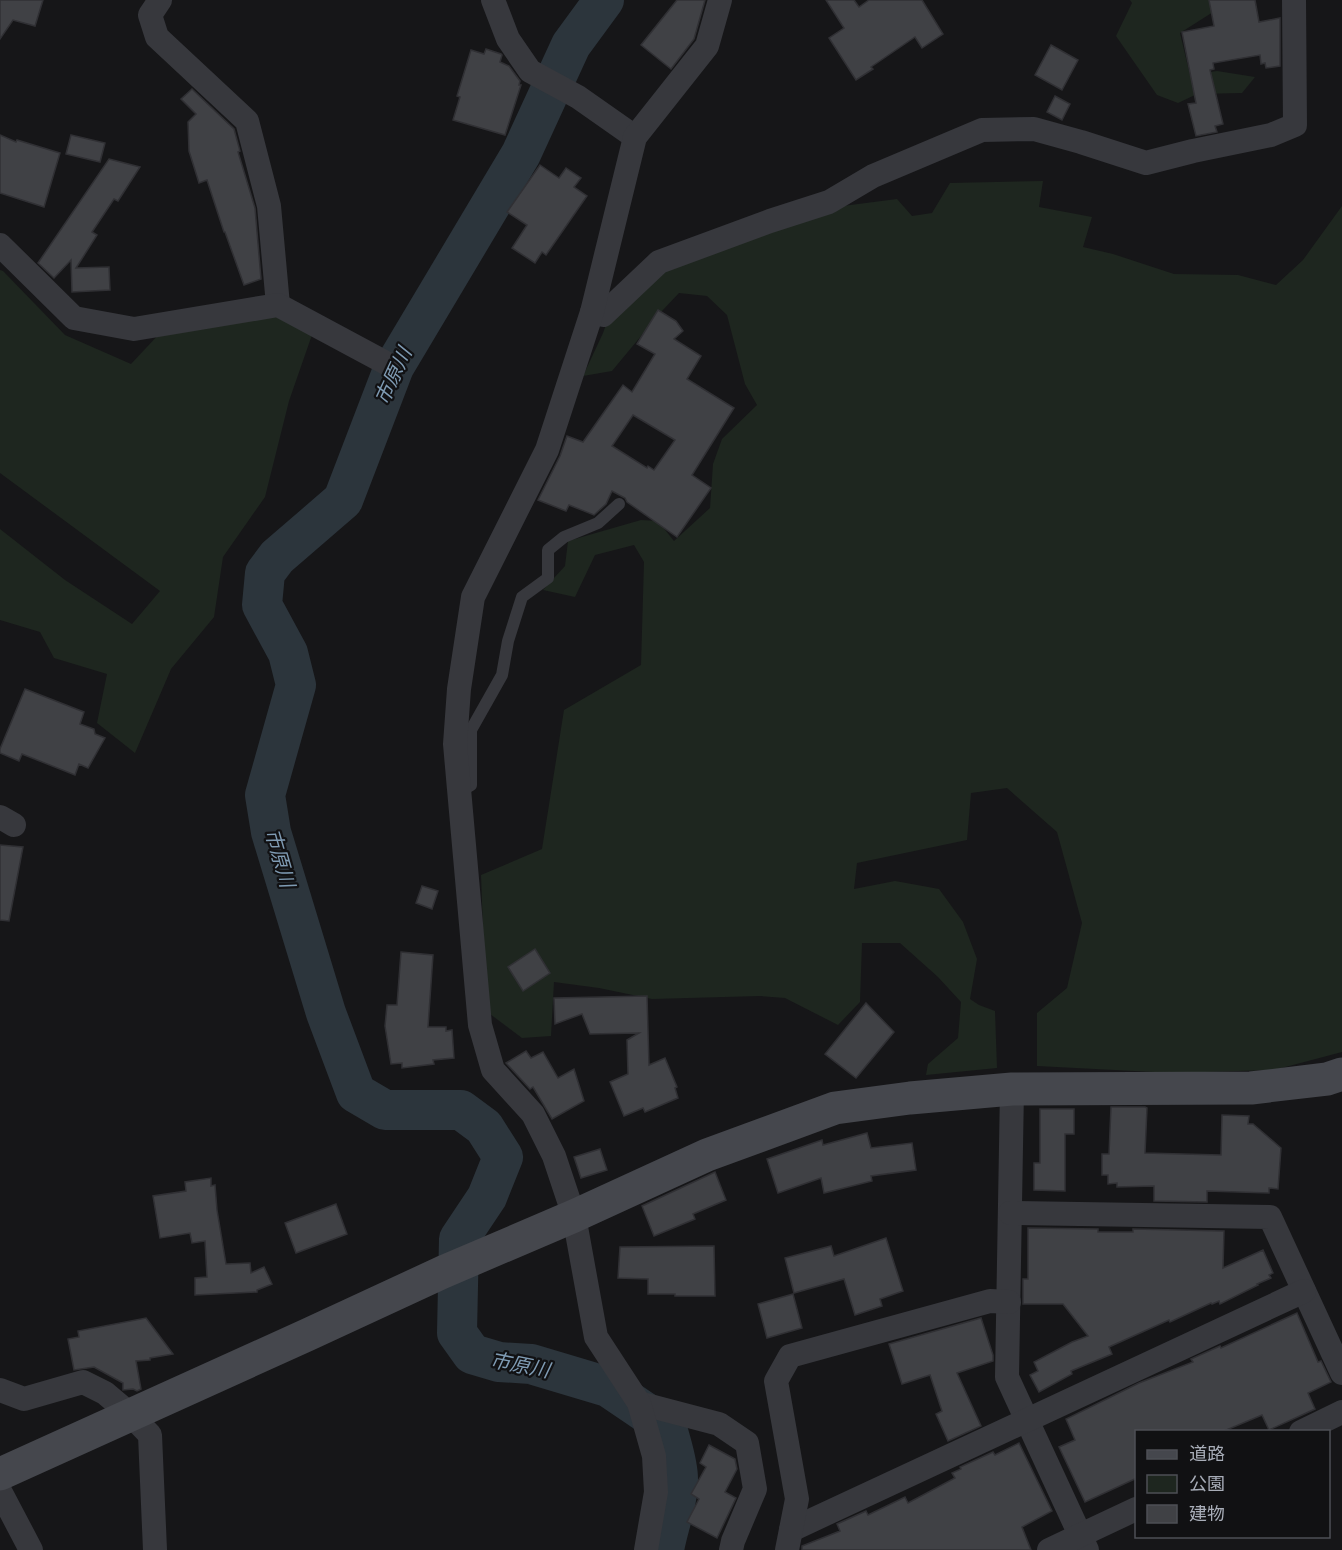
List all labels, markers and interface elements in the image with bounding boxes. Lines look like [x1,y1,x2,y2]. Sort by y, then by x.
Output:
water label: 市原川 [369,342,417,408]
water label: 市原川 [260,826,300,892]
water label: 市原川 [488,1347,554,1383]
legend [1135,1430,1330,1538]
text: 道路 [1189,1443,1225,1464]
text: 公園 [1189,1473,1225,1494]
text: 建物 [1189,1503,1225,1524]

